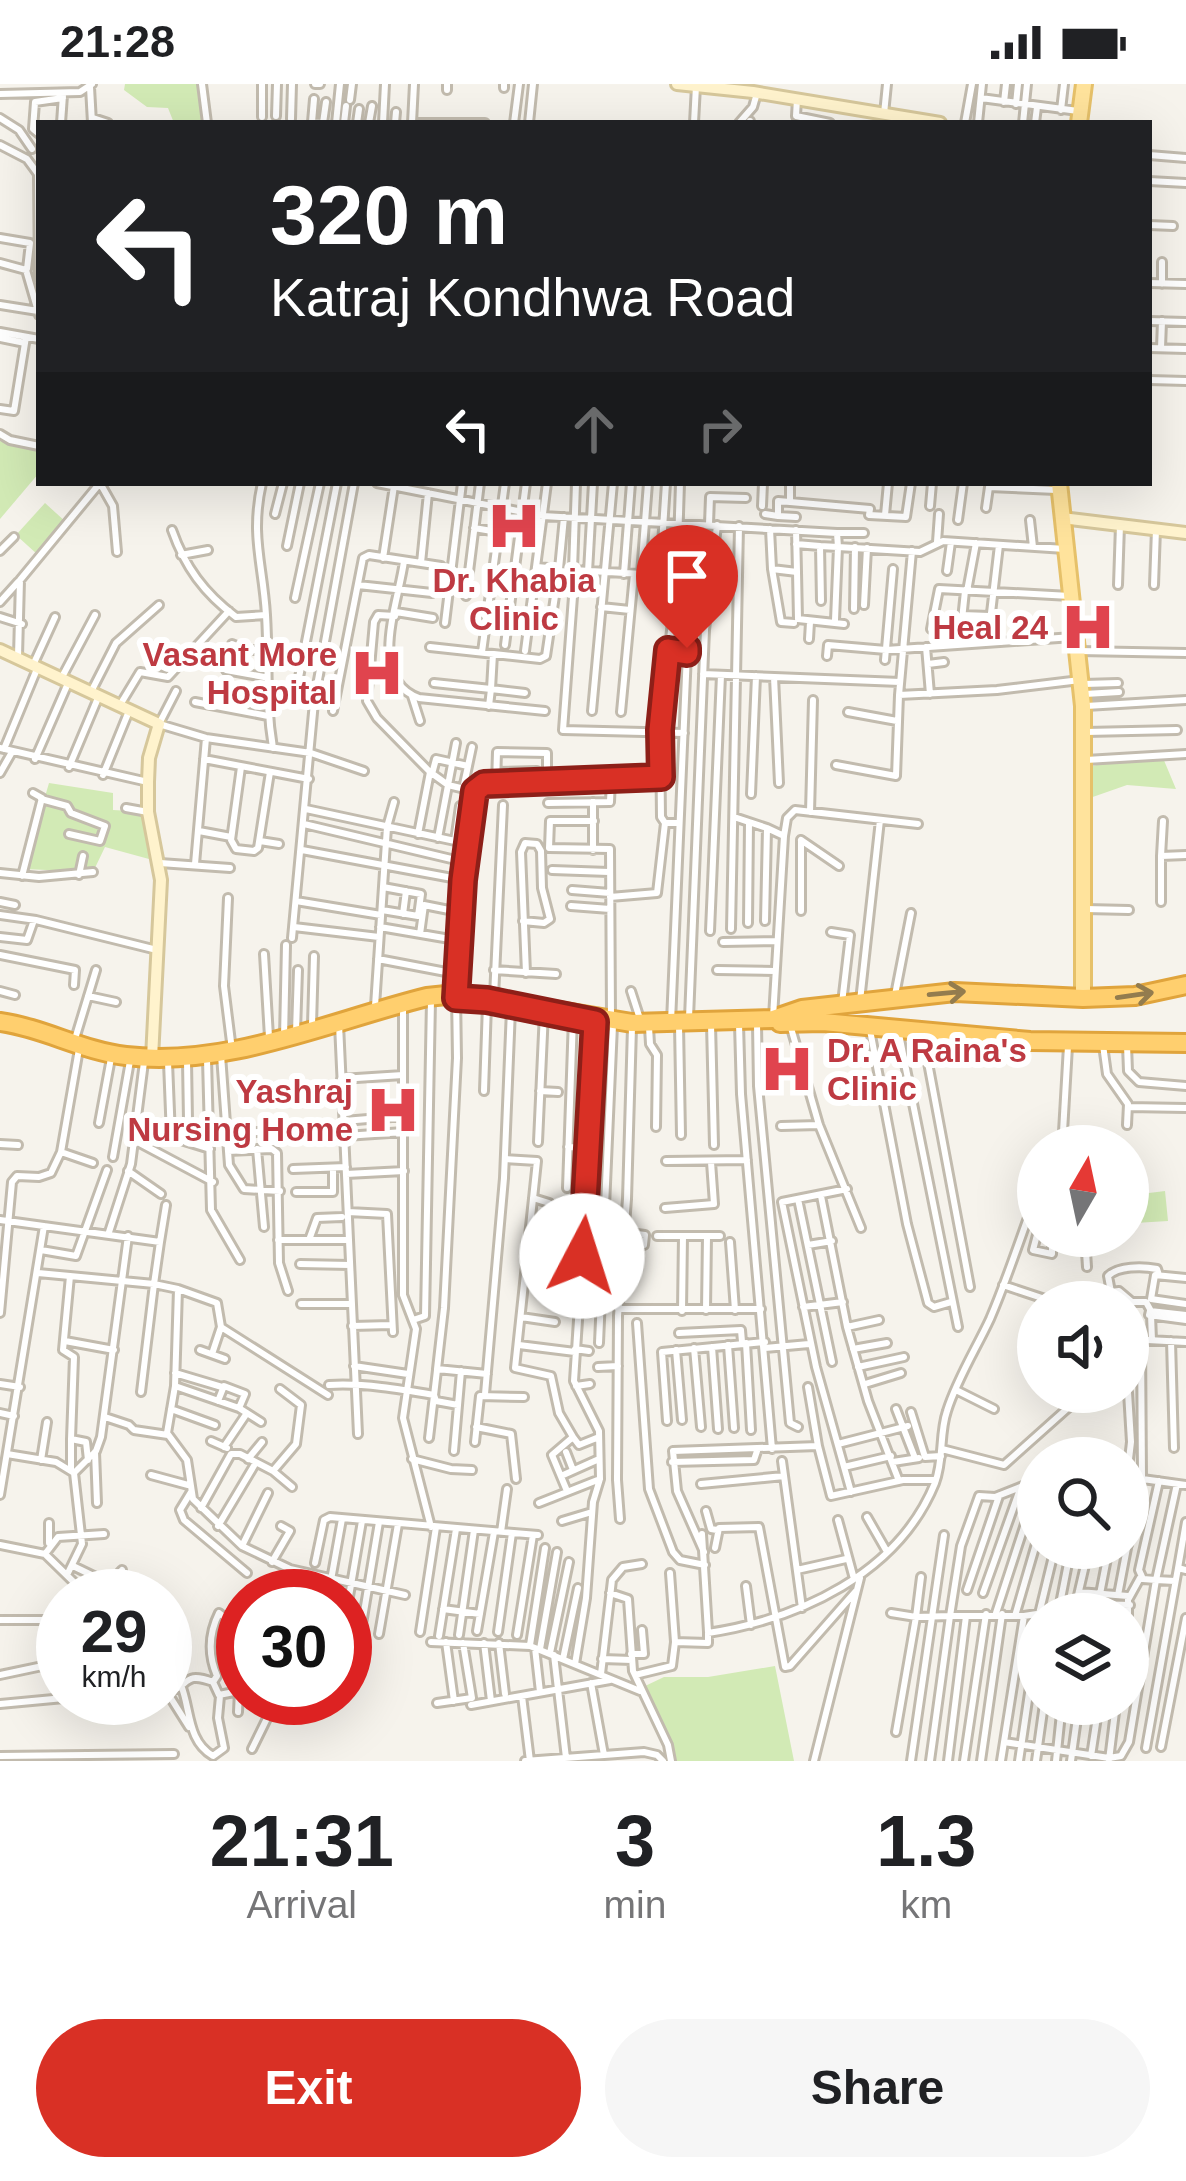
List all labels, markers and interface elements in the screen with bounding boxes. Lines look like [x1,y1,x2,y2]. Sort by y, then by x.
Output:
text: 21:28 [60,16,175,67]
icon: left [72,168,228,324]
text: 320 m [270,168,508,262]
text: Katraj Kondhwa Road [270,267,795,327]
icon: left [435,396,501,462]
icon: ahead [561,396,627,462]
icon: right [687,396,753,462]
hospital icon: Dr. Khabia Clinic [485,497,543,555]
pin [636,525,738,648]
icon: arrive [654,543,720,609]
place label: Dr. Khabia Clinic [432,562,596,637]
hospital icon: Heal 24 [1059,598,1117,656]
place label: Heal 24 [932,609,1049,646]
place label: Vasant More Hospital [143,636,337,711]
hospital icon: Vasant More Hospital [348,644,406,702]
one-way arrow [927,982,966,1005]
one-way arrow [1114,983,1153,1005]
place label: Dr. A Raina's Clinic [827,1032,1027,1107]
hospital icon: Dr. A Raina's Clinic [758,1040,816,1098]
place label: Yashraj Nursing Home [127,1073,353,1148]
hospital icon: Yashraj Nursing Home [364,1081,422,1139]
north arrow [1017,1125,1149,1257]
map controls [1017,1125,1149,1725]
position arrow [519,1193,645,1319]
button: sound [1017,1281,1149,1413]
button: search [1017,1437,1149,1569]
speed limit sign: 30 [216,1569,372,1725]
button: layers [1017,1593,1149,1725]
text: 29 [81,1598,147,1665]
text: km/h [81,1660,147,1693]
text: 21:31 [210,1801,394,1881]
text: 3 [615,1801,655,1881]
text: 1.3 [876,1801,976,1881]
text: Arrival [247,1883,357,1926]
text: min [604,1883,666,1926]
text: km [900,1883,952,1926]
button: Exit [36,2019,581,2157]
button: Share [605,2019,1150,2157]

